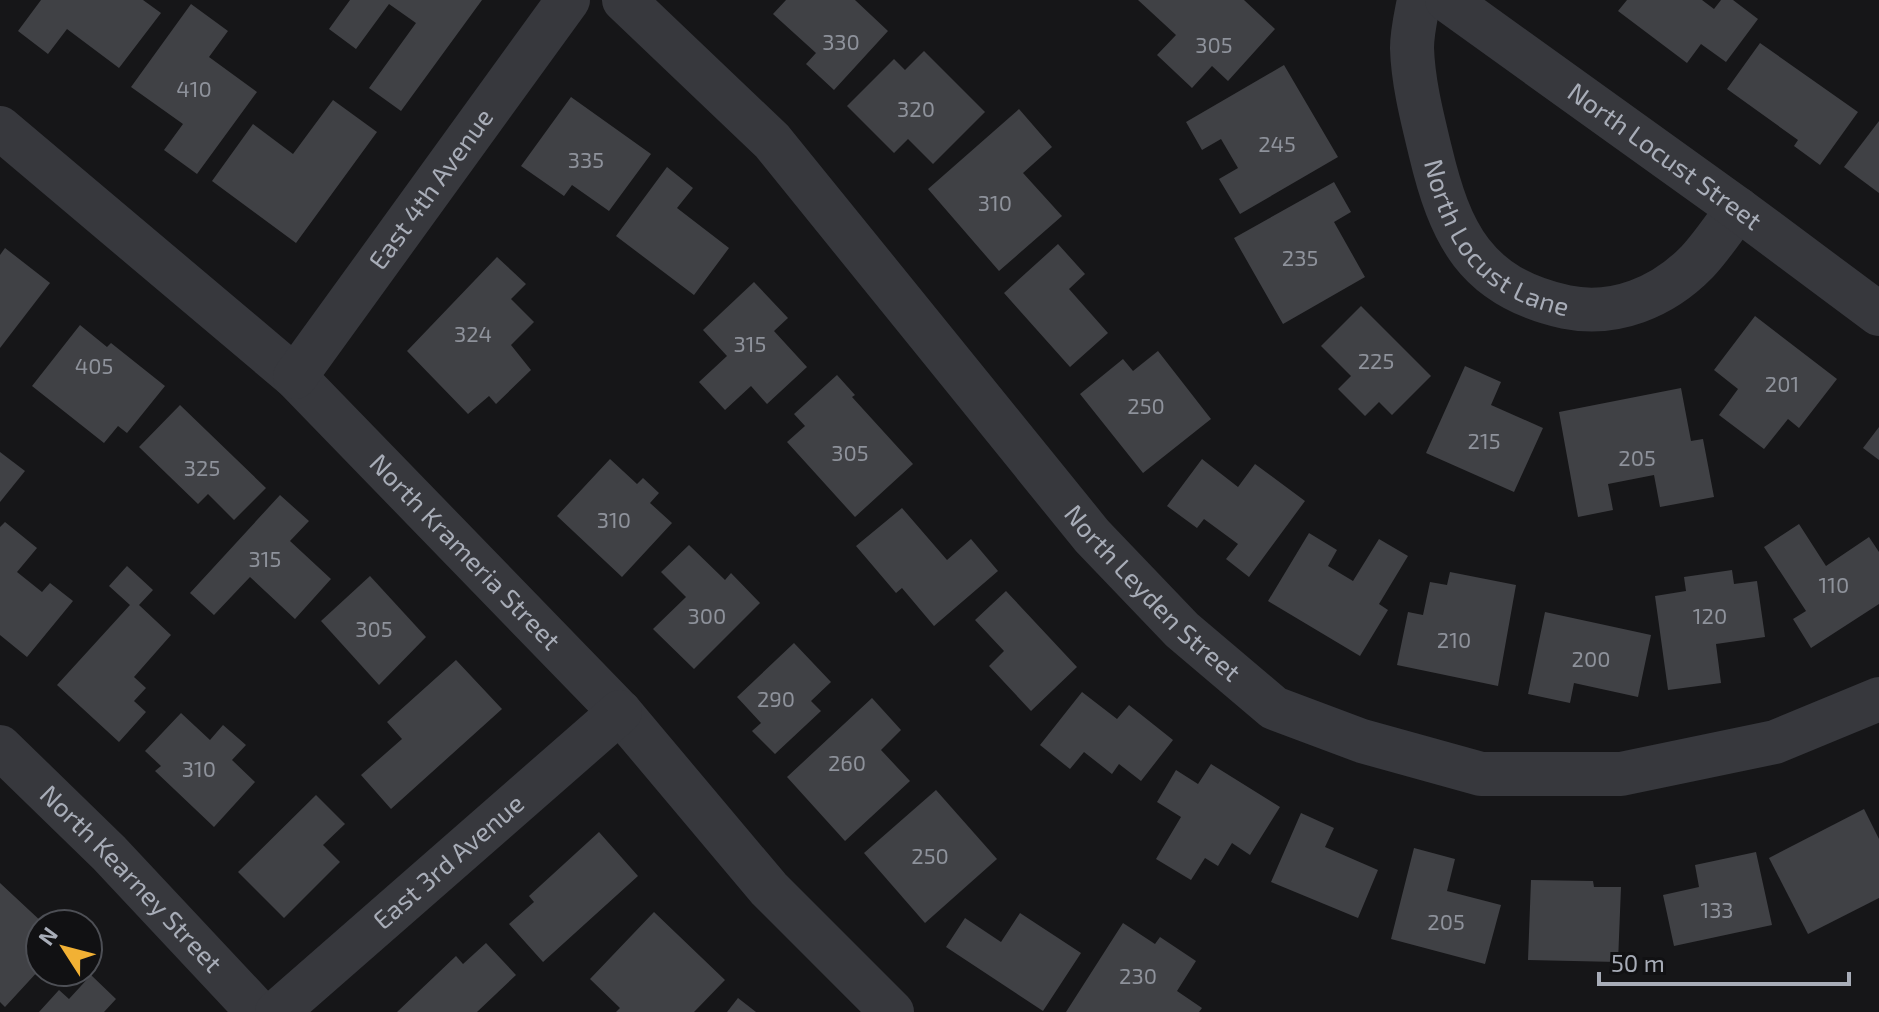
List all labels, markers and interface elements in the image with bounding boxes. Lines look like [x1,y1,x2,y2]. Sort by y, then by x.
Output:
house number: 330 [822,28,860,54]
house number: 305 [1195,31,1233,57]
house number: 410 [176,75,212,101]
street label: North Locust Street [1563,75,1769,235]
house number: 320 [897,95,935,121]
street label: East 4th Avenue [361,102,498,275]
house number: 245 [1258,130,1296,156]
house number: 335 [568,146,604,172]
street label: North Locust Lane [1419,155,1572,321]
house number: 310 [978,189,1012,215]
house number: 235 [1282,244,1318,270]
house number: 324 [454,320,492,346]
house number: 315 [734,330,766,356]
house number: 225 [1358,347,1394,373]
house number: 405 [75,352,113,378]
house number: 201 [1765,370,1799,396]
house number: 250 [1127,392,1165,418]
house number: 215 [1468,427,1500,453]
house number: 305 [831,439,869,465]
house number: 205 [1618,444,1656,470]
street label: North Krameria Street [364,447,568,655]
house number: 325 [184,454,220,480]
street label: North Leyden Street [1059,498,1248,687]
house number: 310 [597,506,631,532]
house number: 315 [249,545,281,571]
house number: 110 [1819,571,1849,597]
house number: 300 [688,602,726,628]
house number: 120 [1693,602,1727,628]
house number: 305 [355,615,393,641]
house number: 210 [1437,626,1471,652]
house number: 200 [1572,645,1610,671]
house number: 290 [757,685,795,711]
house number: 260 [828,749,866,775]
house number: 310 [182,755,216,781]
street label: North Kearney Street [32,779,228,979]
street label: East 3rd Avenue [366,787,529,935]
house number: 250 [911,842,949,868]
house number: 133 [1700,896,1734,922]
north arrow [24,908,104,988]
house number: 205 [1427,908,1465,934]
scale bar [1599,936,1849,986]
text: 50 m [1611,948,1665,977]
house number: 230 [1119,962,1157,988]

